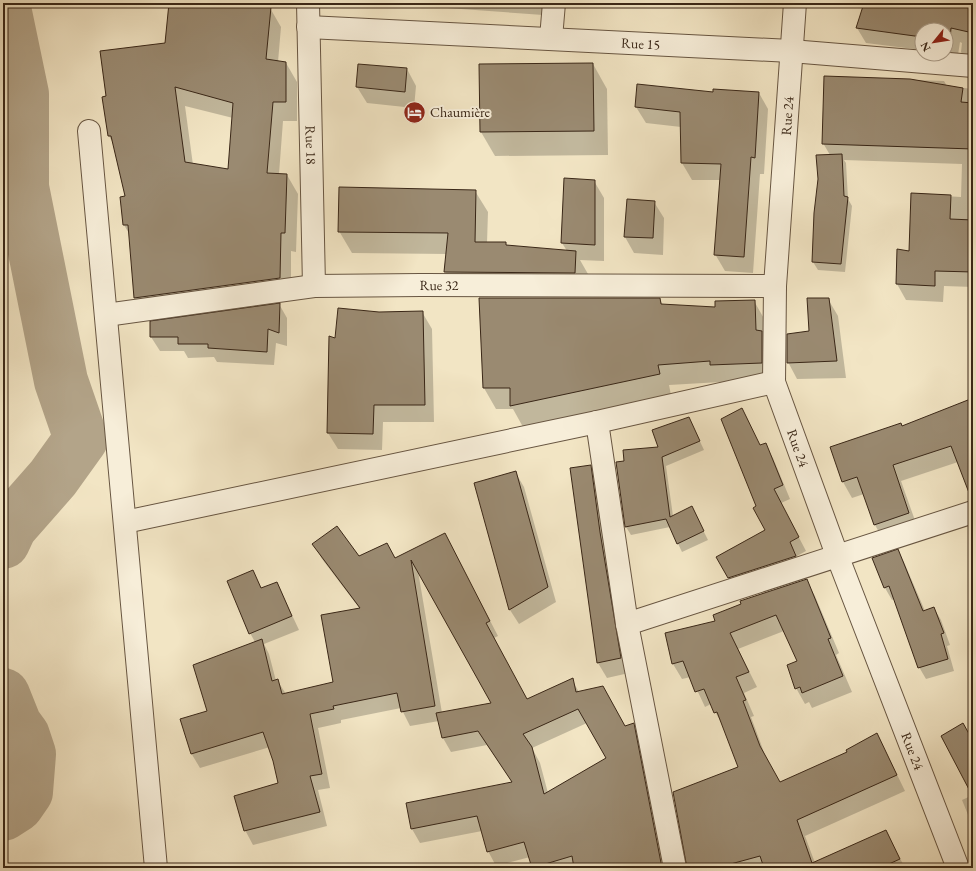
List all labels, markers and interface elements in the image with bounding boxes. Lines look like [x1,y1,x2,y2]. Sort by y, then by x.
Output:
north arrow [914,22,954,62]
street label: Rue 15 [621,34,661,53]
text: N [917,40,934,54]
street label: Rue 24 [777,96,797,136]
hotel icon: Chaumière [402,99,428,125]
place label: Chaumière [430,103,491,121]
street label: Rue 18 [302,125,320,165]
street label: Rue 32 [419,276,459,294]
street label: Rue 24 [783,427,813,470]
street label: Rue 24 [897,730,928,773]

